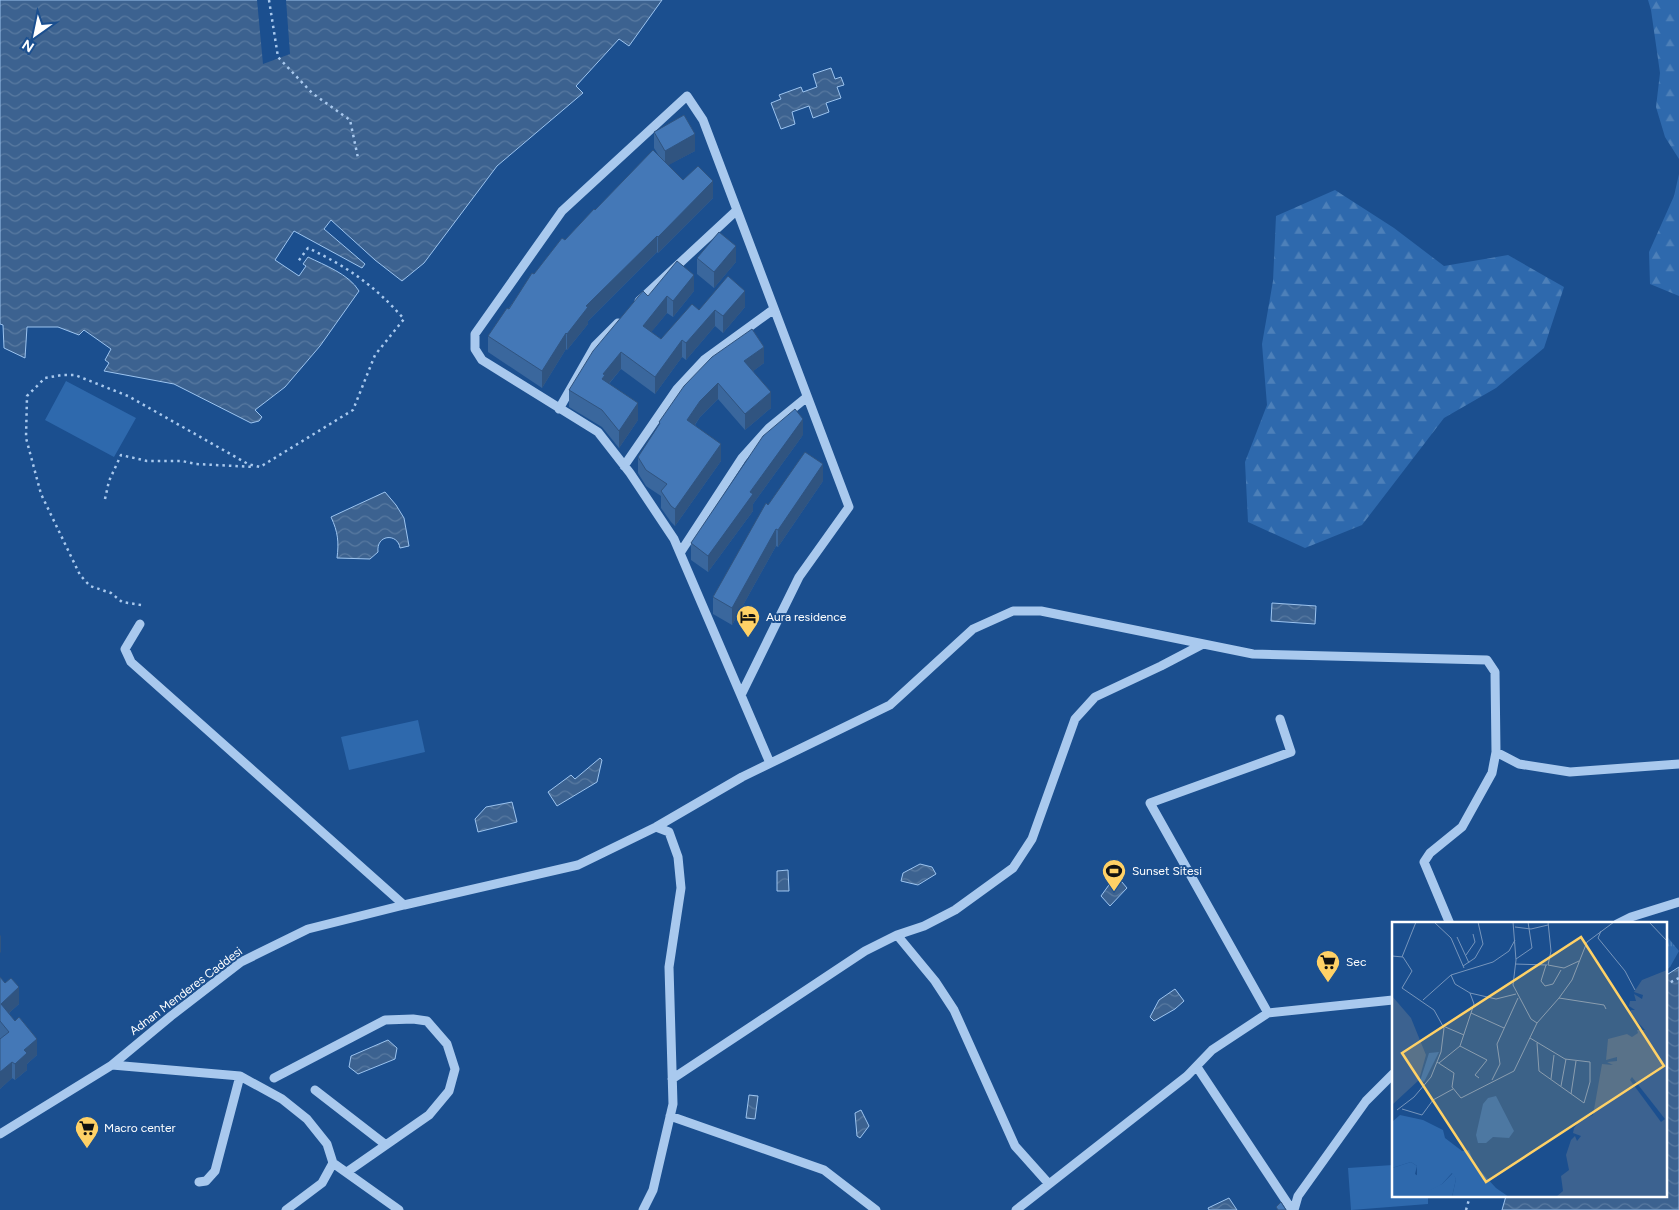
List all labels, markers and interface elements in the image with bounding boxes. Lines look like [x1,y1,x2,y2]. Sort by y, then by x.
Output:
north arrow [10,10,60,60]
text: N [19,35,37,56]
hotel icon: Aura residence [735,604,761,638]
place label: Aura residence [766,610,847,624]
sports icon: Sunset Sitesi [1101,858,1127,892]
place label: Sunset Sitesi [1132,864,1202,878]
inset map [1392,922,1666,1198]
street label: Adnan Menderes Caddesi [127,944,245,1038]
supermarket icon: Sec [1315,949,1341,983]
place label: Sec [1346,955,1367,969]
supermarket icon: Macro center [74,1115,100,1149]
place label: Macro center [104,1121,176,1135]

